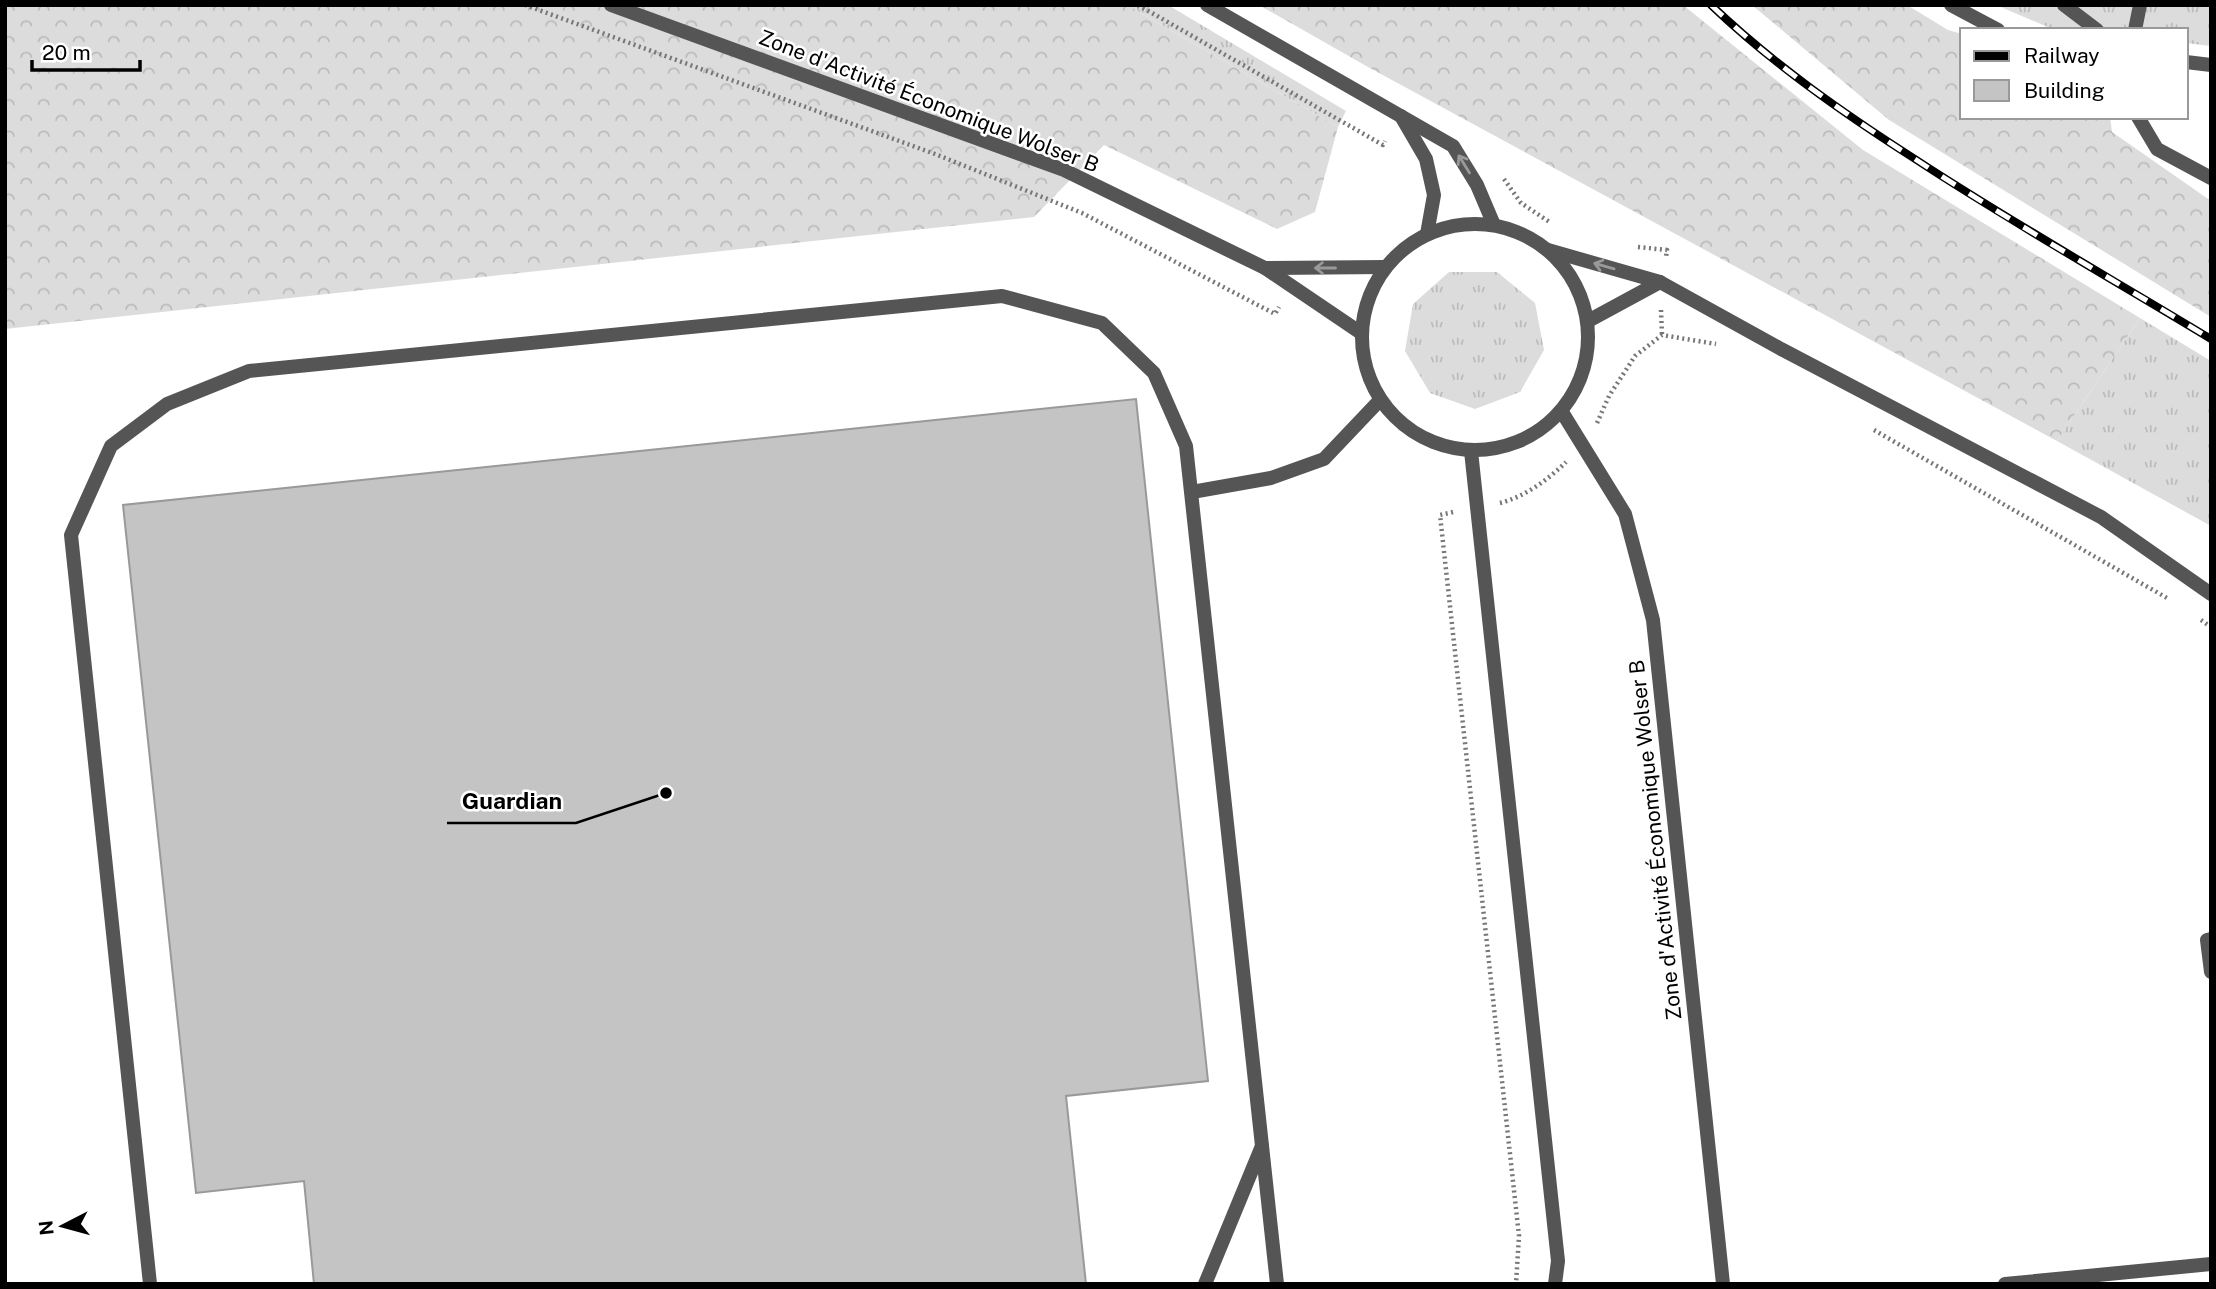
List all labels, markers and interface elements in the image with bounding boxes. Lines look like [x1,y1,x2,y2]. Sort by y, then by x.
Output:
street label: Zone d'Activité Économique Wolser B [755,24,1103,178]
scale bar [32,28,140,72]
legend [1960,28,2188,119]
text: 20 m [42,40,91,65]
text: Railway [2024,43,2100,68]
text: Building [2024,78,2105,103]
one-way arrow [1456,154,1470,174]
one-way arrow [1593,258,1615,271]
one-way arrow [1314,261,1337,275]
street label: Zone d'Activité Économique Wolser B [1624,659,1686,1021]
callout: Guardian [447,779,576,823]
text: Guardian [462,787,562,814]
north arrow [28,1191,98,1261]
text: N [34,1219,58,1236]

